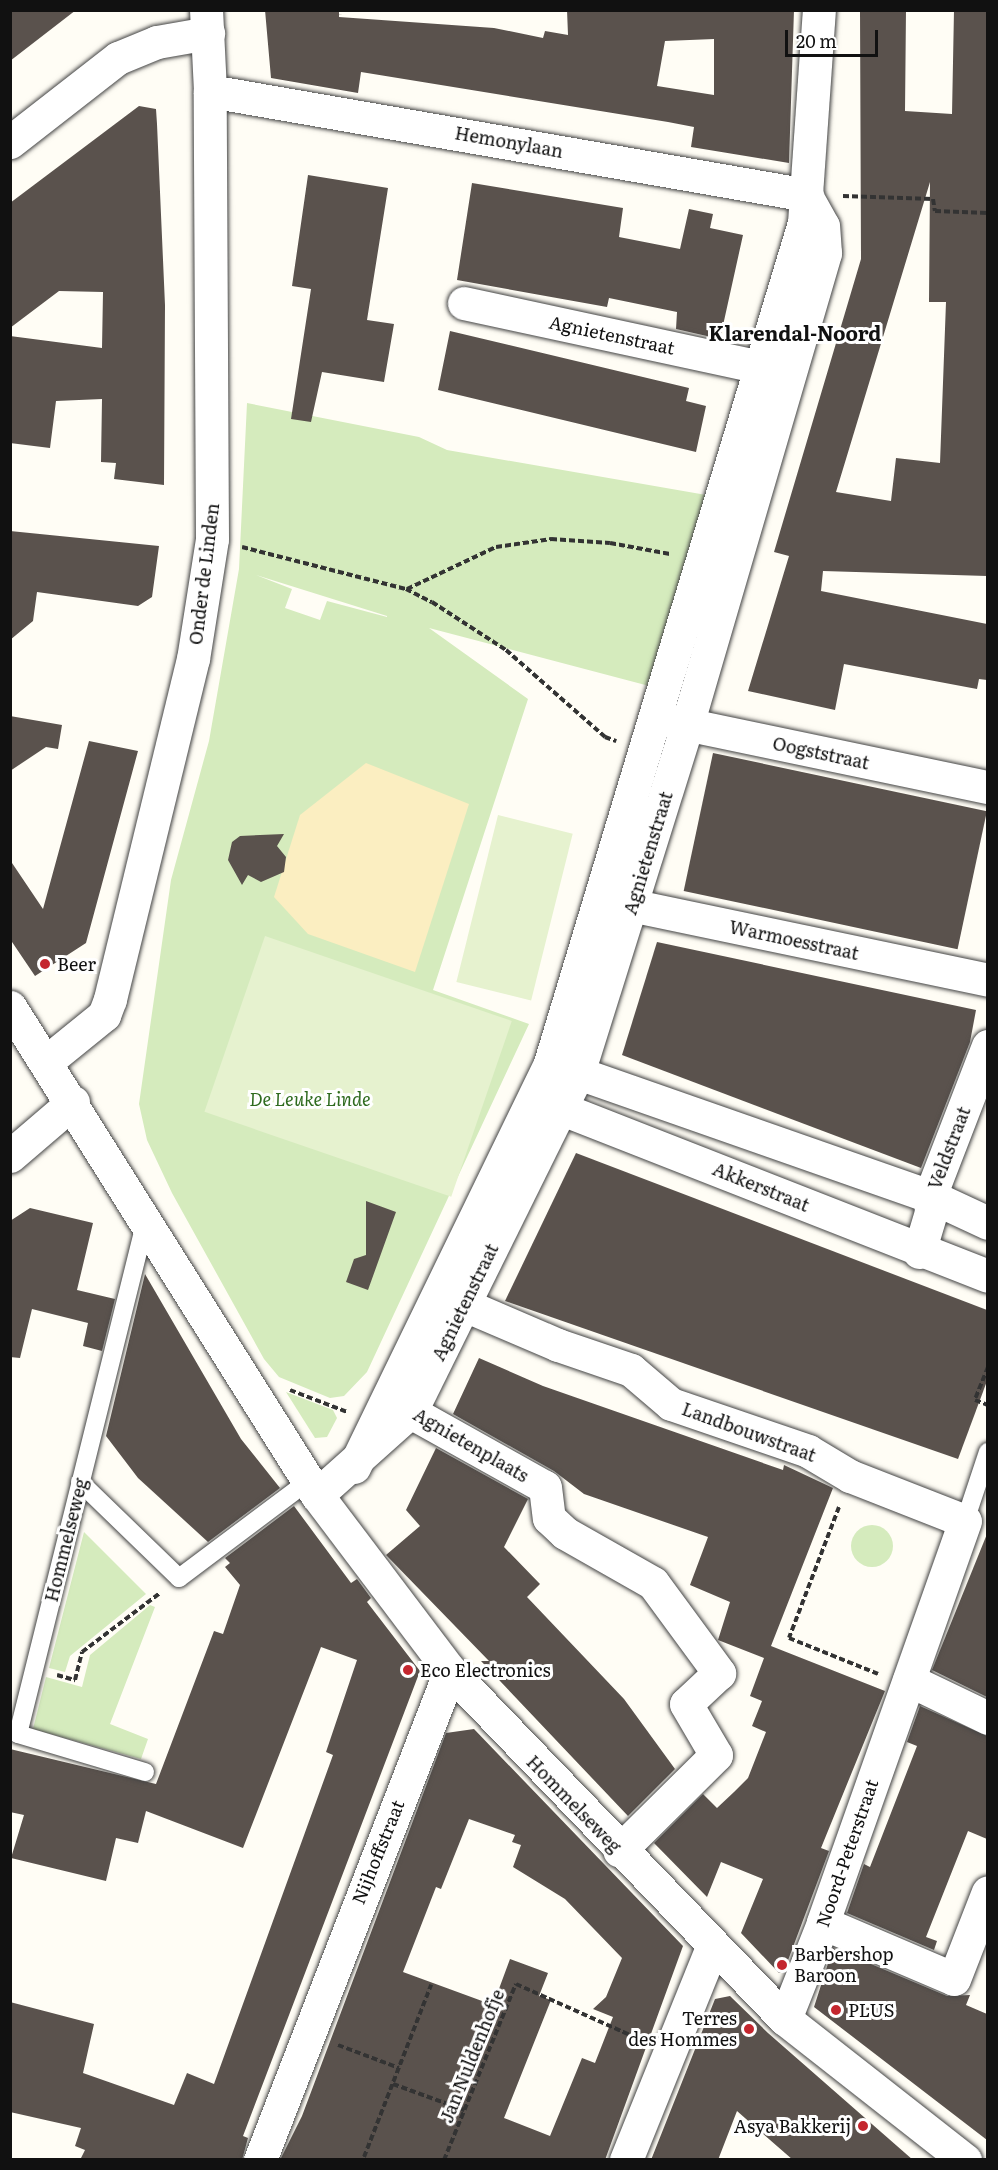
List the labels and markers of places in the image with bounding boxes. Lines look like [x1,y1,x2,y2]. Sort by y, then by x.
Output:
place label: Beer [57,953,96,975]
marker: Beer [38,957,52,971]
place label: Eco Electronics [420,1659,551,1681]
marker: Eco Electronics [401,1663,415,1677]
place label: Barbershop Baroon [794,1944,894,1986]
marker: Barbershop Baroon [775,1958,789,1972]
place label: PLUS [848,1999,895,2021]
marker: PLUS [829,2003,843,2017]
place label: Terres des Hommes [628,2008,737,2050]
marker: Terres des Hommes [742,2022,756,2036]
place label: Asya Bakkerij [734,2115,851,2137]
marker: Asya Bakkerij [856,2119,870,2133]

